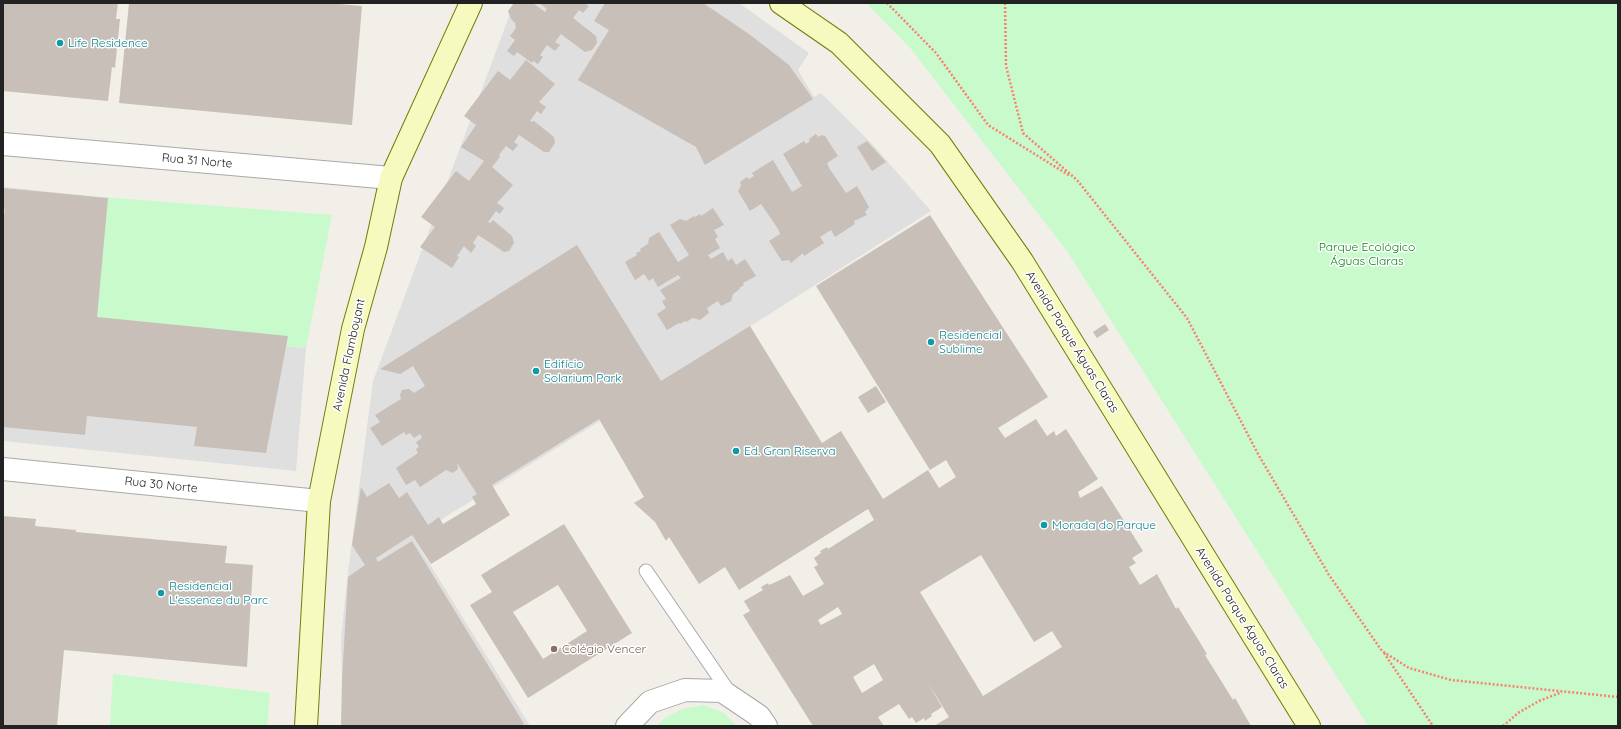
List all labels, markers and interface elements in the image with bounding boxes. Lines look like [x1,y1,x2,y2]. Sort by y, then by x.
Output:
place label: Life Residence [68,36,148,50]
marker: Life Residence [55,38,65,48]
street label: Rua 31 Norte [161,151,233,171]
park label: Parque Ecológico Águas Claras [1319,240,1415,268]
street label: Avenida Parque Águas Claras [1022,269,1122,415]
street label: Avenida Flamboyant [330,297,368,413]
place label: Residencial Sublime [939,328,1002,356]
marker: Residencial Sublime [926,337,936,347]
place label: Edifício Solarium Park [544,357,622,385]
marker: Edifício Solarium Park [531,366,541,376]
place label: Ed. Gran Riserva [744,444,836,458]
marker: Ed. Gran Riserva [731,446,741,456]
street label: Rua 30 Norte [124,474,198,496]
place label: Morada do Parque [1052,518,1156,532]
marker: Morada do Parque [1039,520,1049,530]
street label: Avenida Parque Águas Claras [1192,545,1292,691]
place label: Residencial L'essence du Parc [169,579,268,607]
marker: Residencial L'essence du Parc [156,588,166,598]
place label: Colégio Vencer [562,642,646,656]
marker: Colégio Vencer [549,644,559,654]

